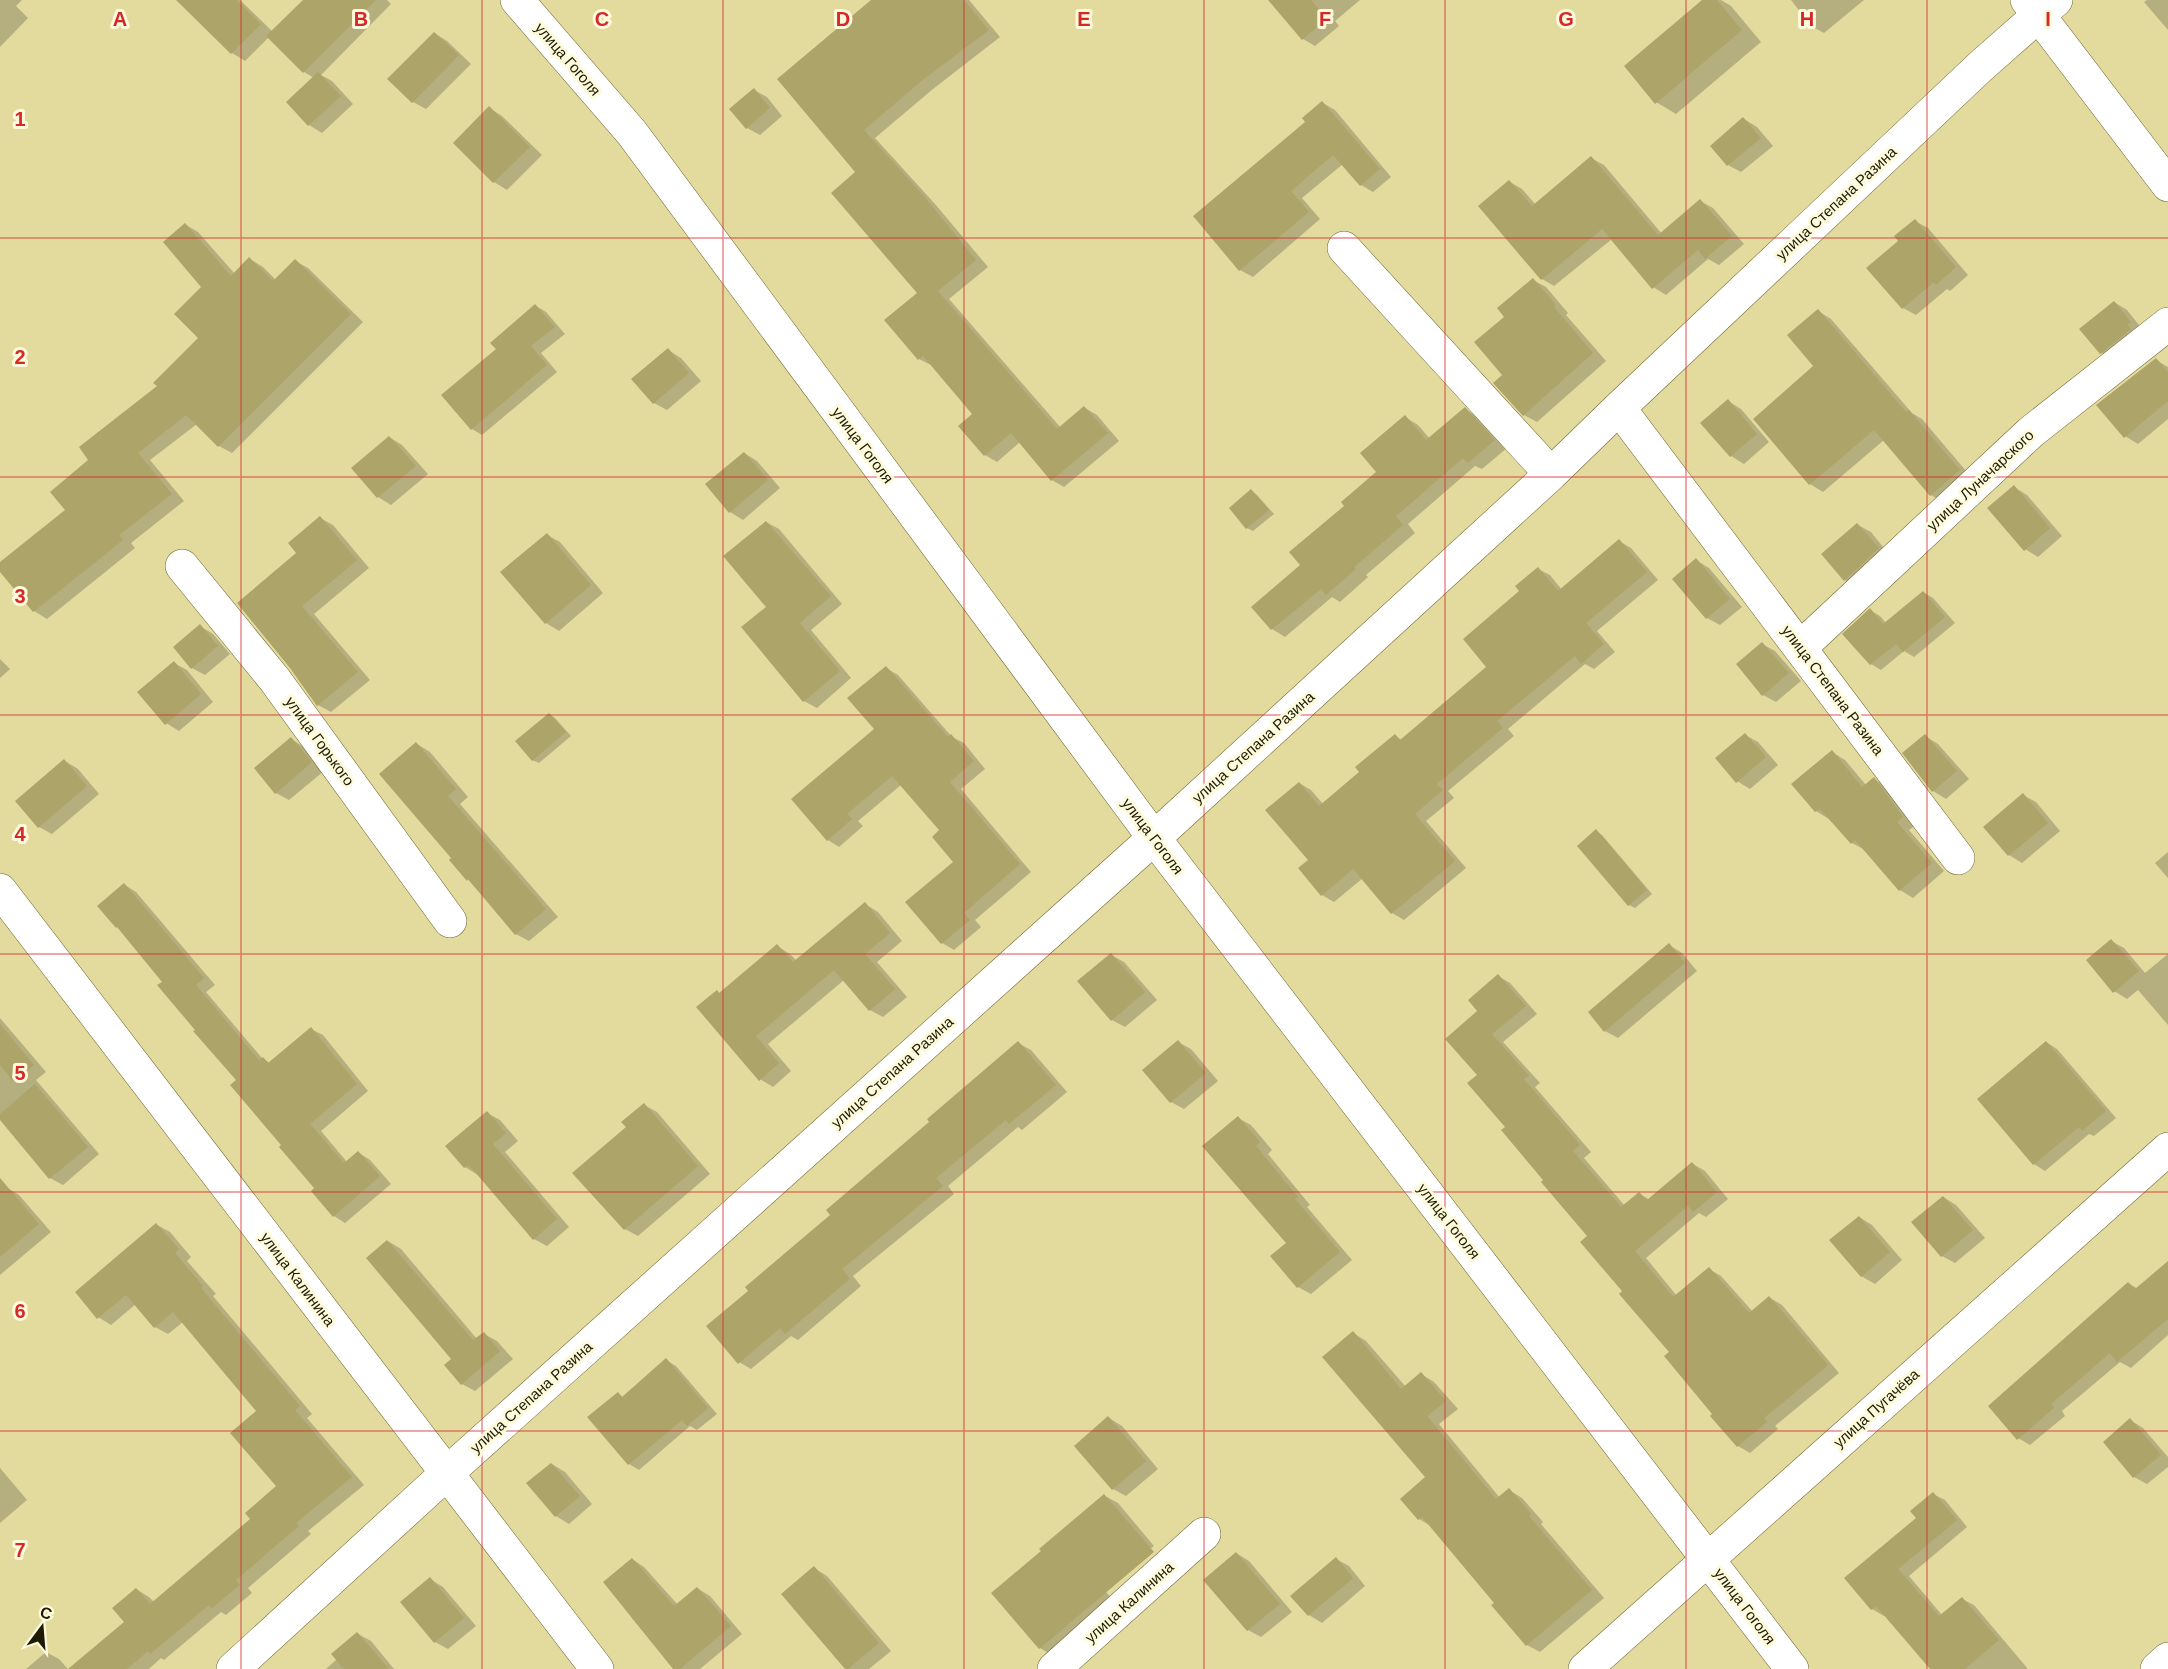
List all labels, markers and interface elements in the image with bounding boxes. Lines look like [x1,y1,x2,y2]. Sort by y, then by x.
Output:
text: A [113,8,127,30]
text: B [354,8,368,30]
text: C [595,8,609,30]
text: D [836,8,850,30]
text: E [1077,8,1091,30]
text: F [1319,8,1331,30]
text: G [1558,8,1574,30]
text: H [1800,8,1814,30]
text: I [2045,8,2051,30]
street label: улица Гоголя [532,19,604,99]
text: 1 [14,108,26,130]
street label: улица Степана Разина [1772,142,1900,263]
text: 2 [14,346,26,368]
street label: улица Гоголя [829,404,897,486]
street label: улица Луначарского [1923,426,2037,534]
text: 3 [14,585,26,607]
street label: улица Степана Разина [1779,622,1888,759]
street label: улица Степана Разина [1189,687,1318,806]
street label: улица Горького [282,693,358,789]
street label: улица Гоголя [1119,795,1187,877]
text: 4 [14,823,26,845]
street label: улица Степана Разина [828,1012,957,1131]
text: 5 [14,1062,26,1084]
street label: улица Гоголя [1414,1180,1484,1262]
street label: улица Калинина [257,1229,339,1330]
text: 6 [14,1300,26,1322]
street label: улица Степана Разина [467,1337,596,1456]
street label: улица Пугачёва [1830,1365,1923,1451]
text: 7 [14,1539,26,1561]
street label: улица Калинина [1081,1557,1177,1646]
street label: улица Гоголя [1711,1565,1779,1647]
north arrow [12,1597,72,1657]
text: С [38,1603,54,1623]

